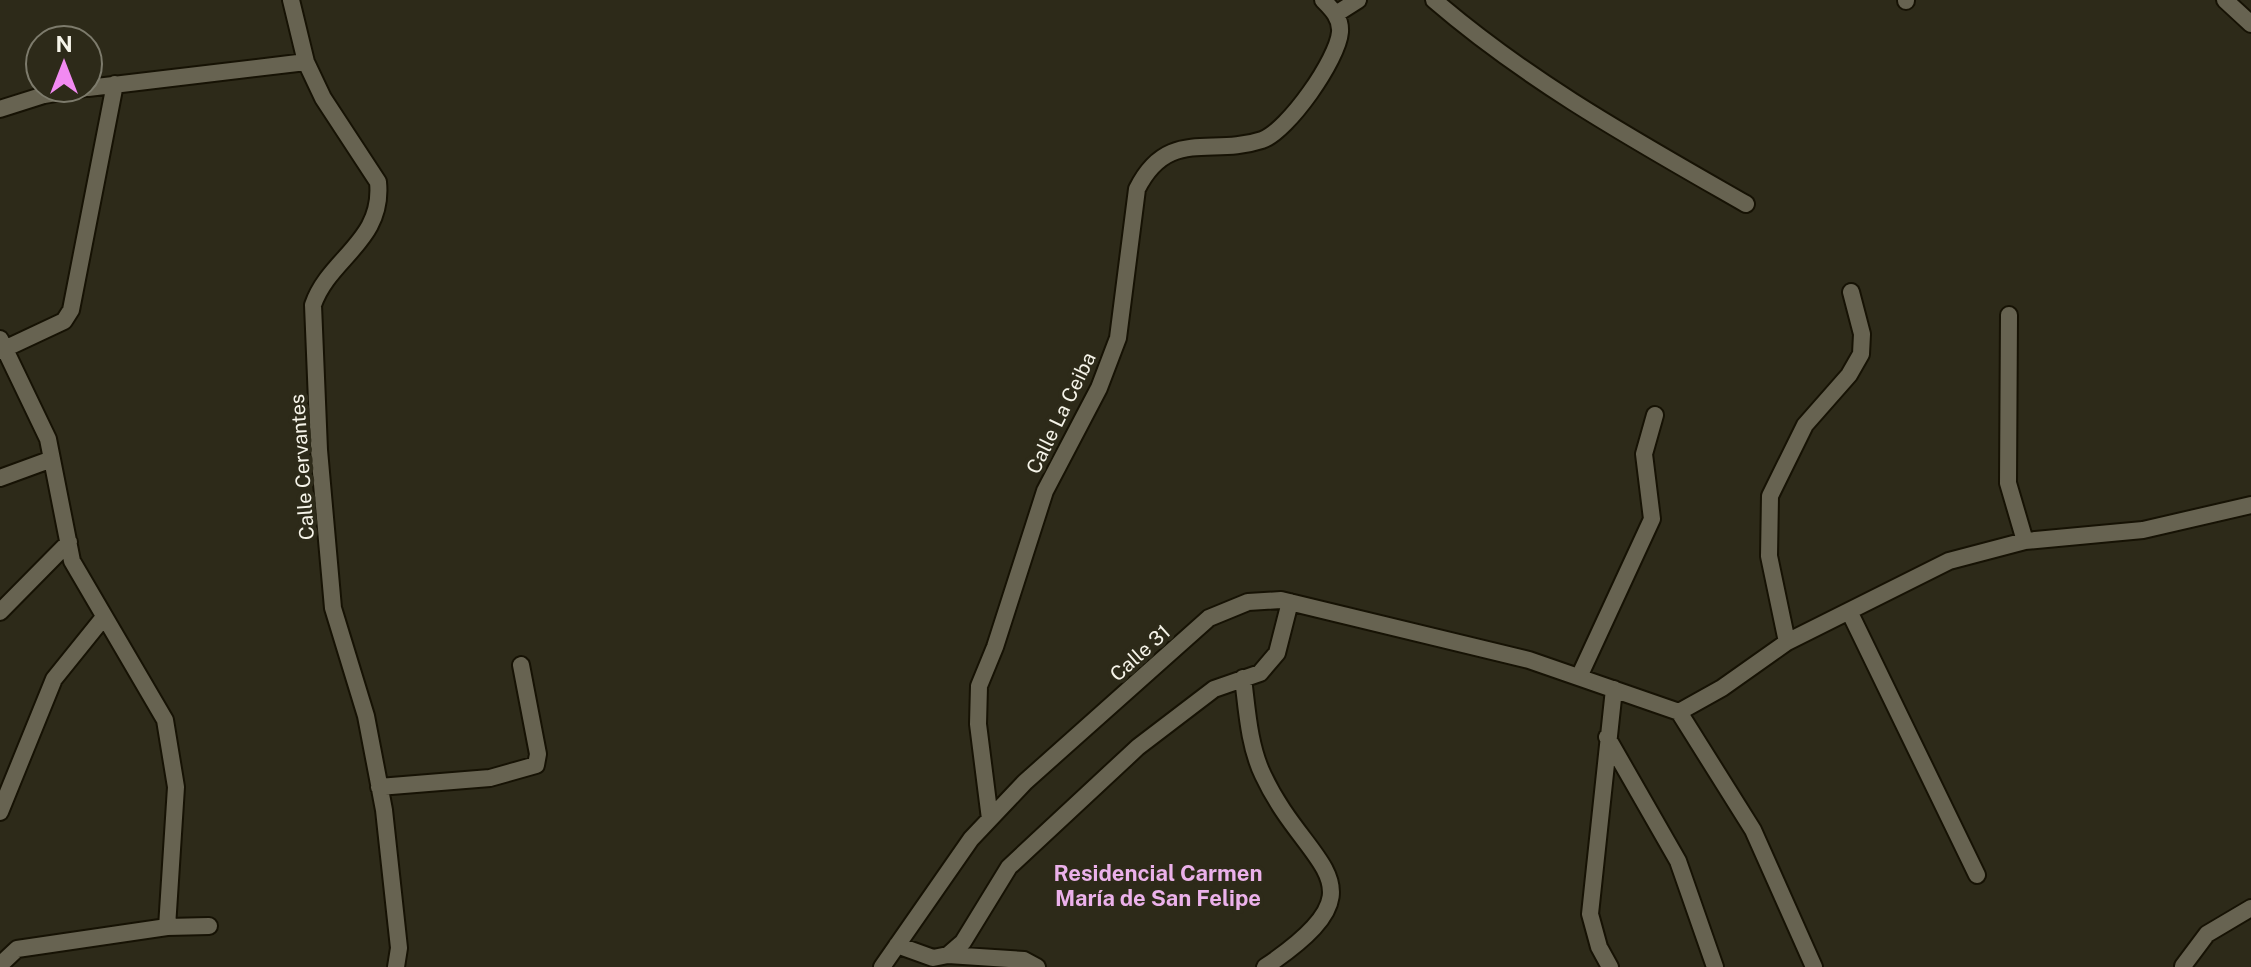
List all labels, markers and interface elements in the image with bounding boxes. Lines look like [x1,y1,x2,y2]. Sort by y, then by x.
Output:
north arrow [24,24,104,104]
text: N [55,31,73,57]
street label: Calle La Ceiba [1021,348,1101,478]
street label: Calle Cervantes [285,393,319,541]
street label: Calle 31 [1105,620,1175,686]
district label: Residencial Carmen María de San Felipe [1053,860,1263,911]

